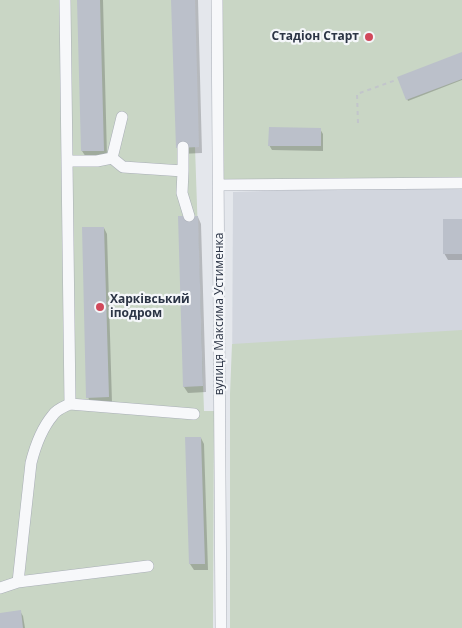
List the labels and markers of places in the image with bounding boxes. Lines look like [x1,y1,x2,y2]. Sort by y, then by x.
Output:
place label: Стадіон Старт [272,30,359,44]
marker: Стадіон Старт [363,31,375,43]
place label: Харківський іподром [110,293,190,321]
marker: Харківський іподром [94,301,106,313]

